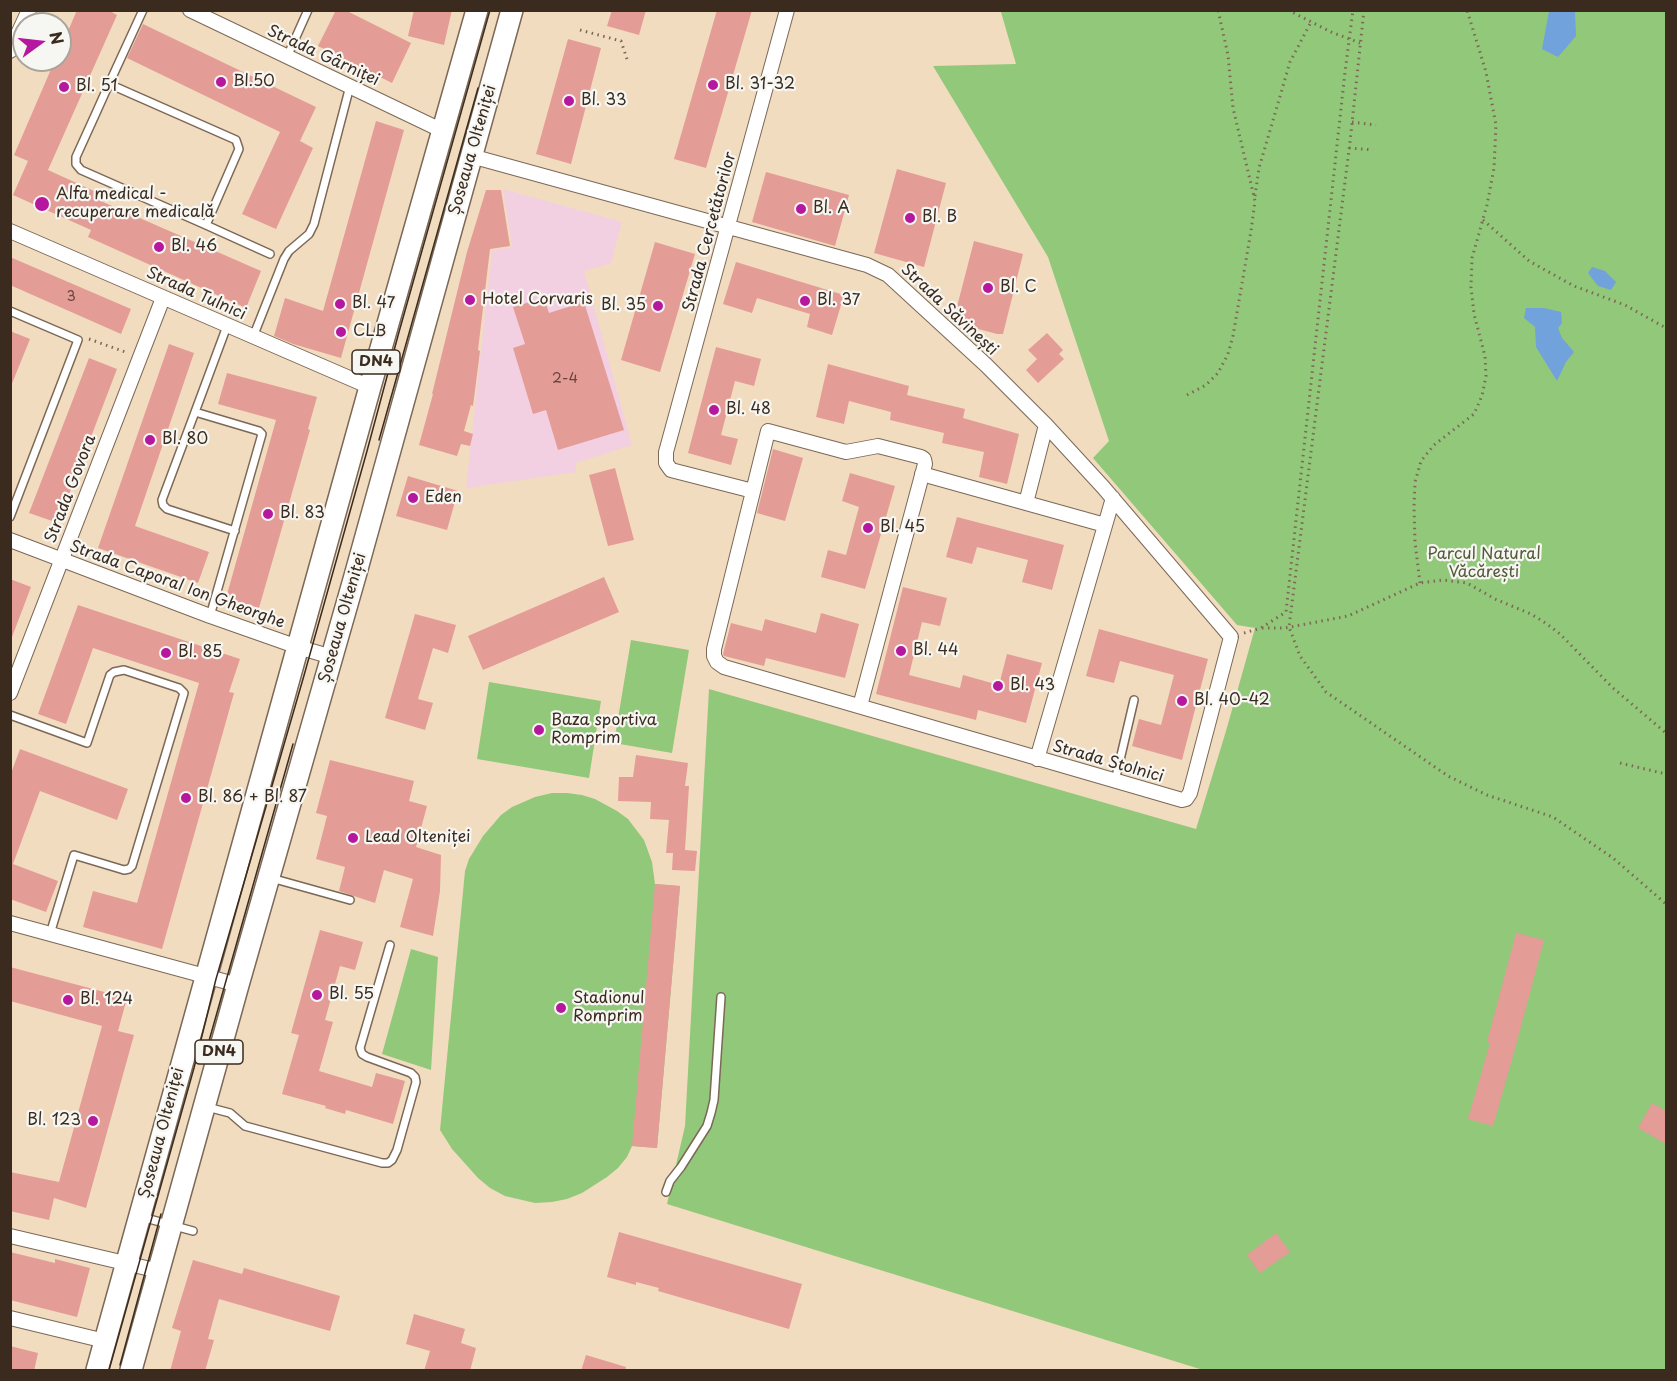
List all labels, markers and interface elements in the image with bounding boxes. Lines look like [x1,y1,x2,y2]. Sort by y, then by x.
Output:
north arrow [12,12,72,72]
street label: Strada Gârniței [264,22,382,90]
text: N [44,29,71,47]
place label: Bl.50 [233,72,275,92]
marker: Bl.50 [214,75,228,89]
place label: Bl. 31-32 [725,75,795,95]
place label: Bl. 51 [76,77,118,97]
marker: Bl. 31-32 [706,78,720,92]
marker: Bl. 51 [57,80,71,94]
street label: Șoseaua Olteniței [445,83,501,217]
place label: Bl. 33 [581,91,627,111]
marker: Bl. 33 [562,94,576,108]
street label: Strada Cercetătorilor [679,150,741,314]
place label: Alfa medical - recuperare medicală [56,185,215,223]
marker: Alfa medical - recuperare medicală [33,195,51,213]
place label: Bl. A [813,199,850,219]
marker: Bl. A [794,202,808,216]
place label: Bl. B [922,208,957,228]
marker: Bl. B [903,211,917,225]
place label: Bl. 46 [171,237,217,257]
marker: Bl. 46 [152,240,166,254]
street label: Strada Săvinești [896,260,1002,360]
street label: Strada Tulnici [143,263,249,325]
place label: Bl. C [1000,278,1037,298]
marker: Bl. C [981,281,995,295]
house number: 3 [66,289,76,305]
place label: Hotel Corvaris [482,290,593,310]
place label: Bl. 37 [817,291,860,311]
marker: Hotel Corvaris [463,293,477,307]
place label: Bl. 47 [352,294,395,314]
marker: Bl. 37 [798,294,812,308]
place label: Bl. 35 [601,296,646,316]
marker: Bl. 47 [333,297,347,311]
marker: Bl. 35 [651,299,665,313]
place label: CLB [353,322,386,342]
marker: CLB [334,325,348,339]
road number: DN4 [352,350,400,374]
house number: 2-4 [552,371,578,387]
place label: Bl. 48 [726,400,771,420]
marker: Bl. 48 [707,403,721,417]
place label: Bl. 80 [162,430,208,450]
street label: Strada Govora [41,432,101,546]
marker: Bl. 80 [143,433,157,447]
place label: Eden [425,488,462,508]
marker: Eden [406,491,420,505]
place label: Bl. 83 [280,504,325,524]
marker: Bl. 83 [261,507,275,521]
place label: Bl. 45 [880,518,925,538]
marker: Bl. 45 [861,521,875,535]
street label: Strada Caporal Ion Gheorghe [67,537,287,633]
park label: Parcul Natural Văcărești [1427,545,1541,583]
street label: Șoseaua Olteniței [315,551,371,685]
place label: Bl. 44 [913,641,959,661]
place label: Bl. 85 [178,643,222,663]
marker: Bl. 44 [894,644,908,658]
marker: Bl. 85 [159,646,173,660]
place label: Bl. 43 [1010,676,1055,696]
marker: Bl. 43 [991,679,1005,693]
place label: Bl. 40-42 [1194,691,1270,711]
marker: Bl. 40-42 [1175,694,1189,708]
place label: Baza sportiva Romprim [551,711,657,749]
marker: Baza sportiva Romprim [532,723,546,737]
street label: Strada Stolnici [1050,737,1166,787]
place label: Bl. 86 + Bl. 87 [198,788,307,808]
marker: Bl. 86 + Bl. 87 [179,791,193,805]
place label: Lead Olteniței [365,828,470,848]
marker: Lead Olteniței [346,831,360,845]
place label: Bl. 55 [329,985,374,1005]
marker: Bl. 55 [310,988,324,1002]
place label: Stadionul Romprim [573,989,644,1027]
place label: Bl. 124 [80,990,133,1010]
marker: Bl. 124 [61,993,75,1007]
marker: Stadionul Romprim [554,1001,568,1015]
road number: DN4 [195,1040,243,1064]
street label: Șoseaua Olteniței [135,1066,189,1200]
place label: Bl. 123 [27,1111,81,1131]
marker: Bl. 123 [86,1114,100,1128]

